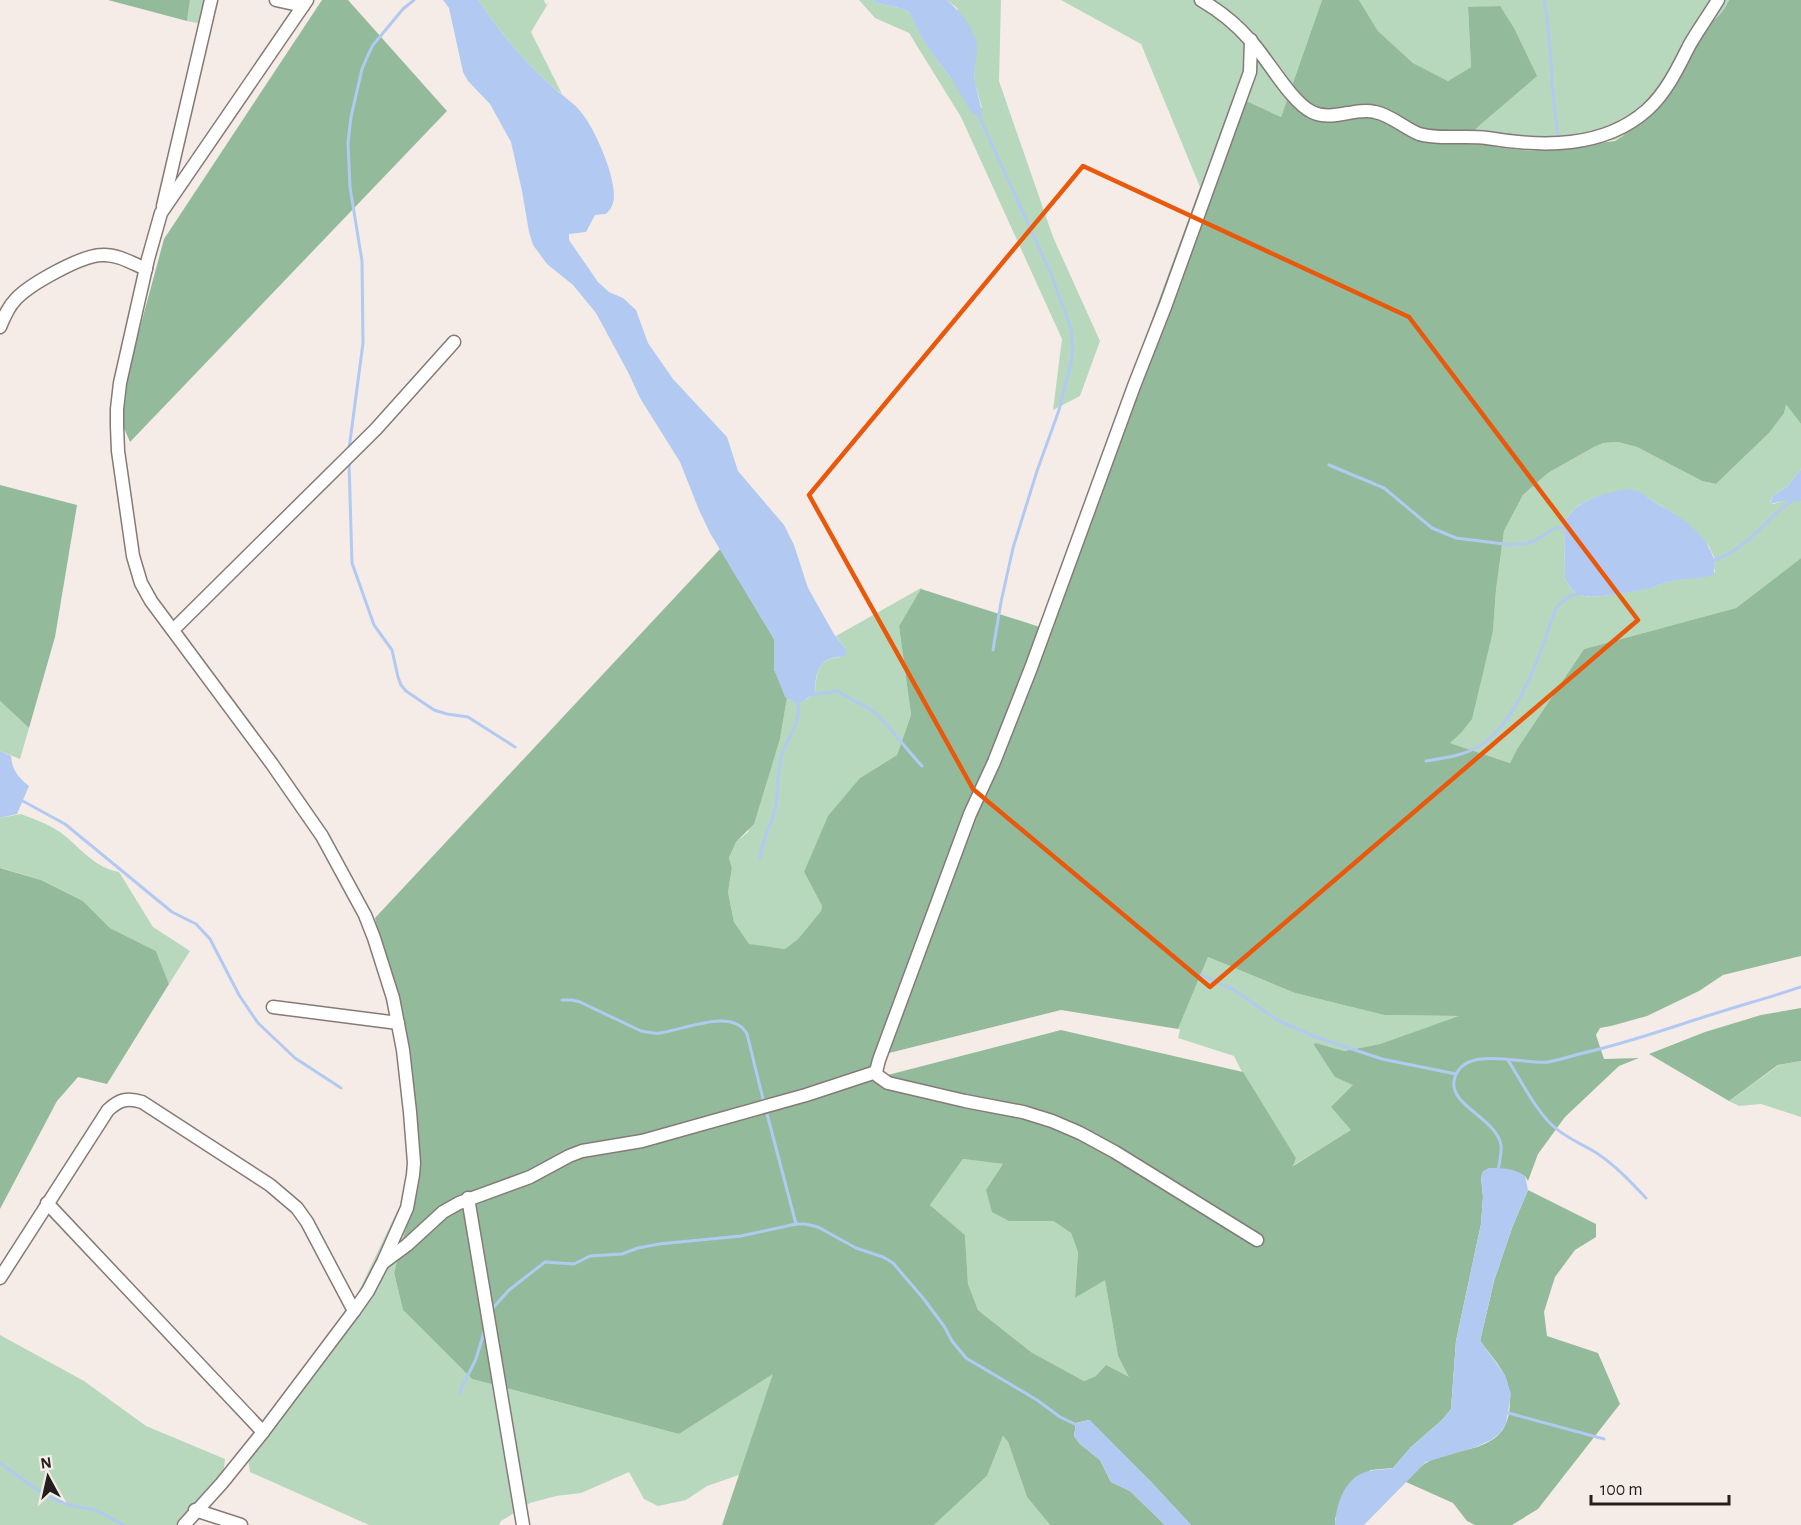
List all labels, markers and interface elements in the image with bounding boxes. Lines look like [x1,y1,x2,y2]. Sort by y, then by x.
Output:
north arrow [18,1447,78,1507]
text: N [39,1454,53,1472]
scale bar [1591,1468,1729,1506]
text: 100 m [1600,1481,1643,1499]

